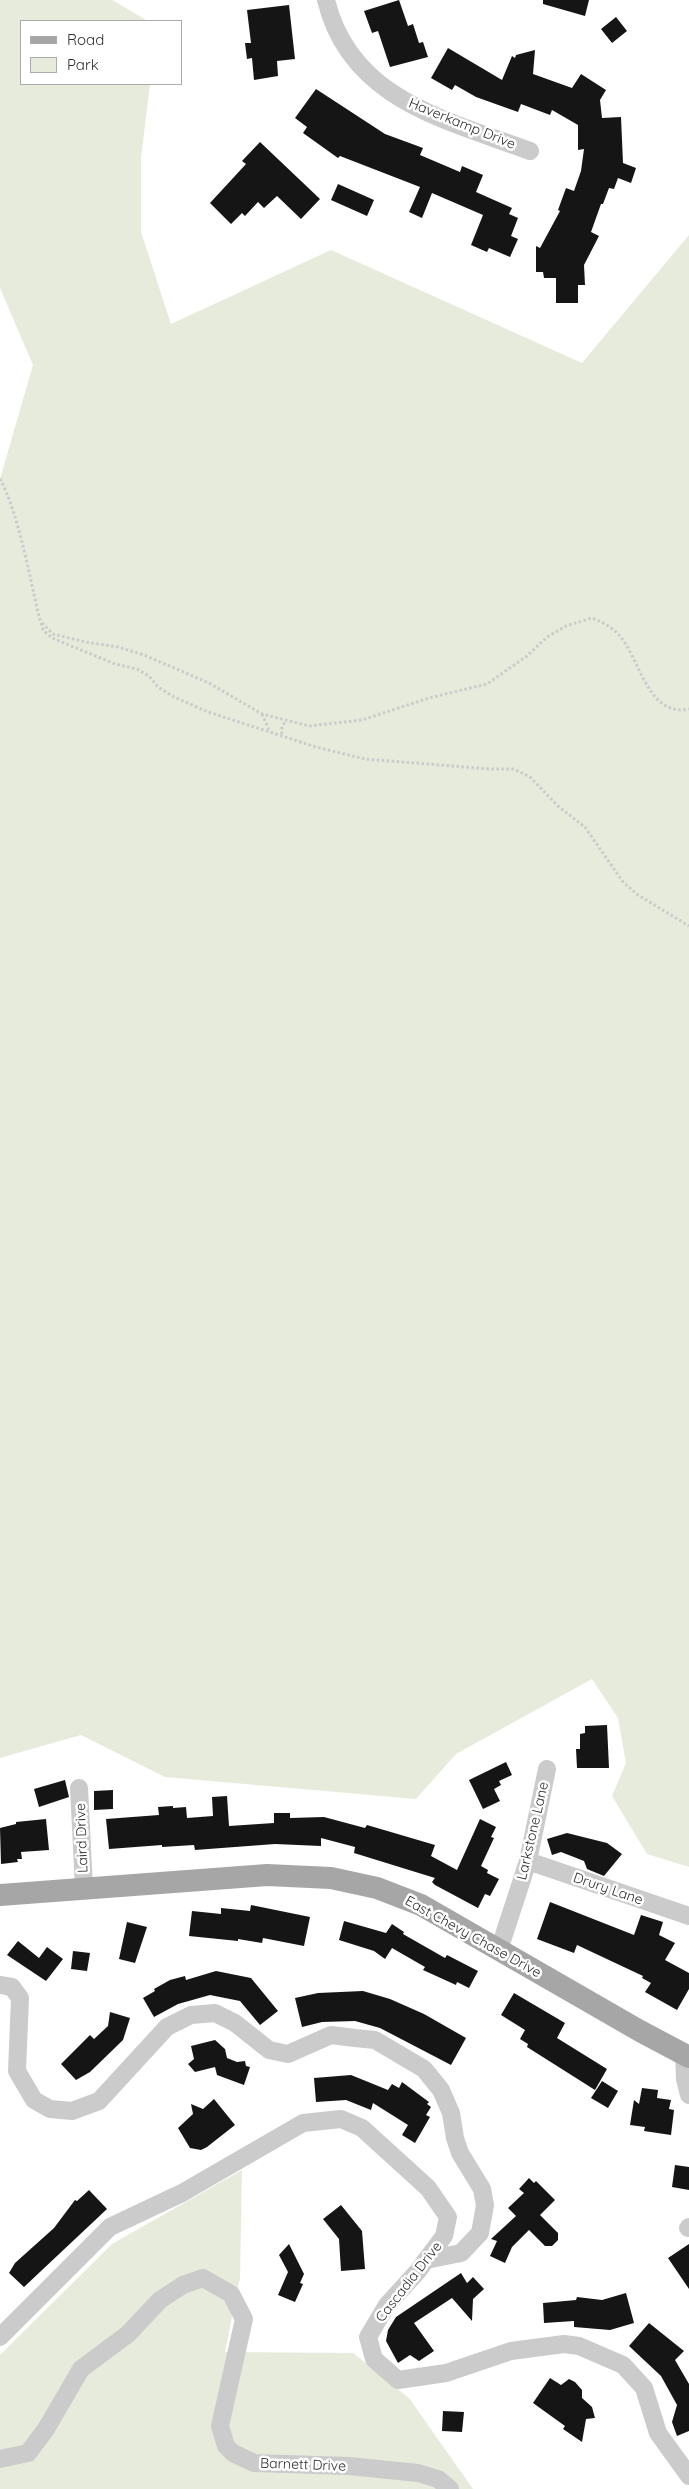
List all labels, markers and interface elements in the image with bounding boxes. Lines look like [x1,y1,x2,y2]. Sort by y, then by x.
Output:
legend [20,20,182,85]
text: Road [67,30,104,49]
text: Park [67,55,99,74]
street label: Haverkamp Drive [406,95,518,153]
street label: Larkstone Lane [514,1780,552,1882]
street label: Laird Drive [72,1803,92,1873]
street label: Drury Lane [571,1869,645,1909]
street label: East Chevy Chase Drive [402,1893,544,1981]
street label: Cascadia Drive [372,2238,446,2326]
street label: Barnett Drive [260,2455,346,2475]

